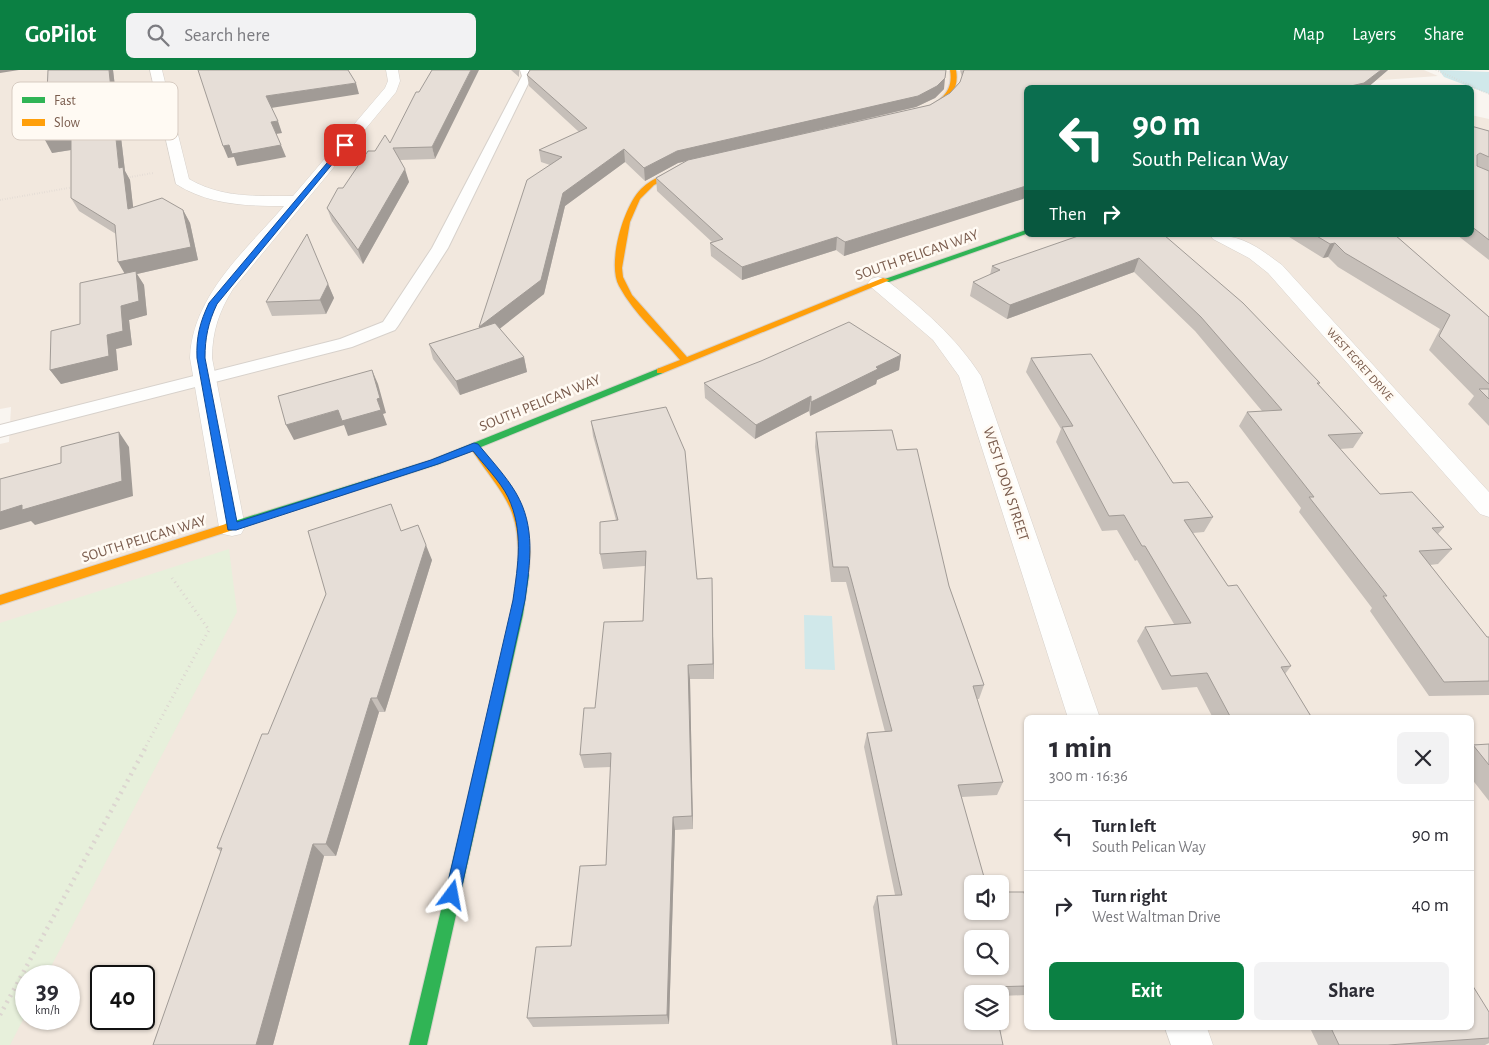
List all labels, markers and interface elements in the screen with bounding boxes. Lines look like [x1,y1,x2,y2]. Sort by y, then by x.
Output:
search box [126,13,476,58]
icon: search [144,21,172,49]
text: GoPilot [25,23,96,47]
text: Search here [184,26,270,45]
text: Map [1293,26,1324,44]
text: Layers [1352,26,1396,44]
text: Share [1424,26,1464,44]
legend [12,82,178,140]
text: Fast [54,94,76,108]
icon: left [1049,105,1114,170]
text: 90 m [1132,107,1201,142]
text: Slow [54,116,81,130]
pin [324,124,366,166]
icon: arrive [331,131,359,159]
text: South Pelican Way [1132,148,1288,170]
icon: right [1097,200,1125,228]
text: Then [1049,205,1087,224]
street label: SOUTH PELICAN WAY [853,227,981,283]
street label: WEST EGRET DRIVE [1324,325,1396,403]
street label: SOUTH PELICAN WAY [477,372,603,434]
street label: WEST LOON STREET [980,425,1032,544]
street label: SOUTH PELICAN WAY [80,513,208,565]
button: close [1397,732,1449,784]
text: 1 min [1049,733,1112,763]
text: 300 m · 16:36 [1049,768,1128,784]
text: Turn left [1092,817,1156,836]
icon: left [1049,822,1077,850]
text: 90 m [1412,826,1449,845]
text: South Pelican Way [1092,839,1206,855]
position arrow [425,868,477,920]
map controls [964,875,1009,1030]
button: sound [964,875,1009,920]
text: Turn right [1092,887,1167,906]
icon: right [1049,892,1077,920]
text: 40 m [1411,896,1449,915]
text: West Waltman Drive [1092,909,1221,925]
button: search [964,930,1009,975]
button: Exit [1049,962,1244,1020]
button: Share [1254,962,1449,1020]
speed limit sign: 40 [90,965,155,1030]
text: 39 [36,979,59,1004]
button: layers [964,985,1009,1030]
text: km/h [35,1004,60,1016]

